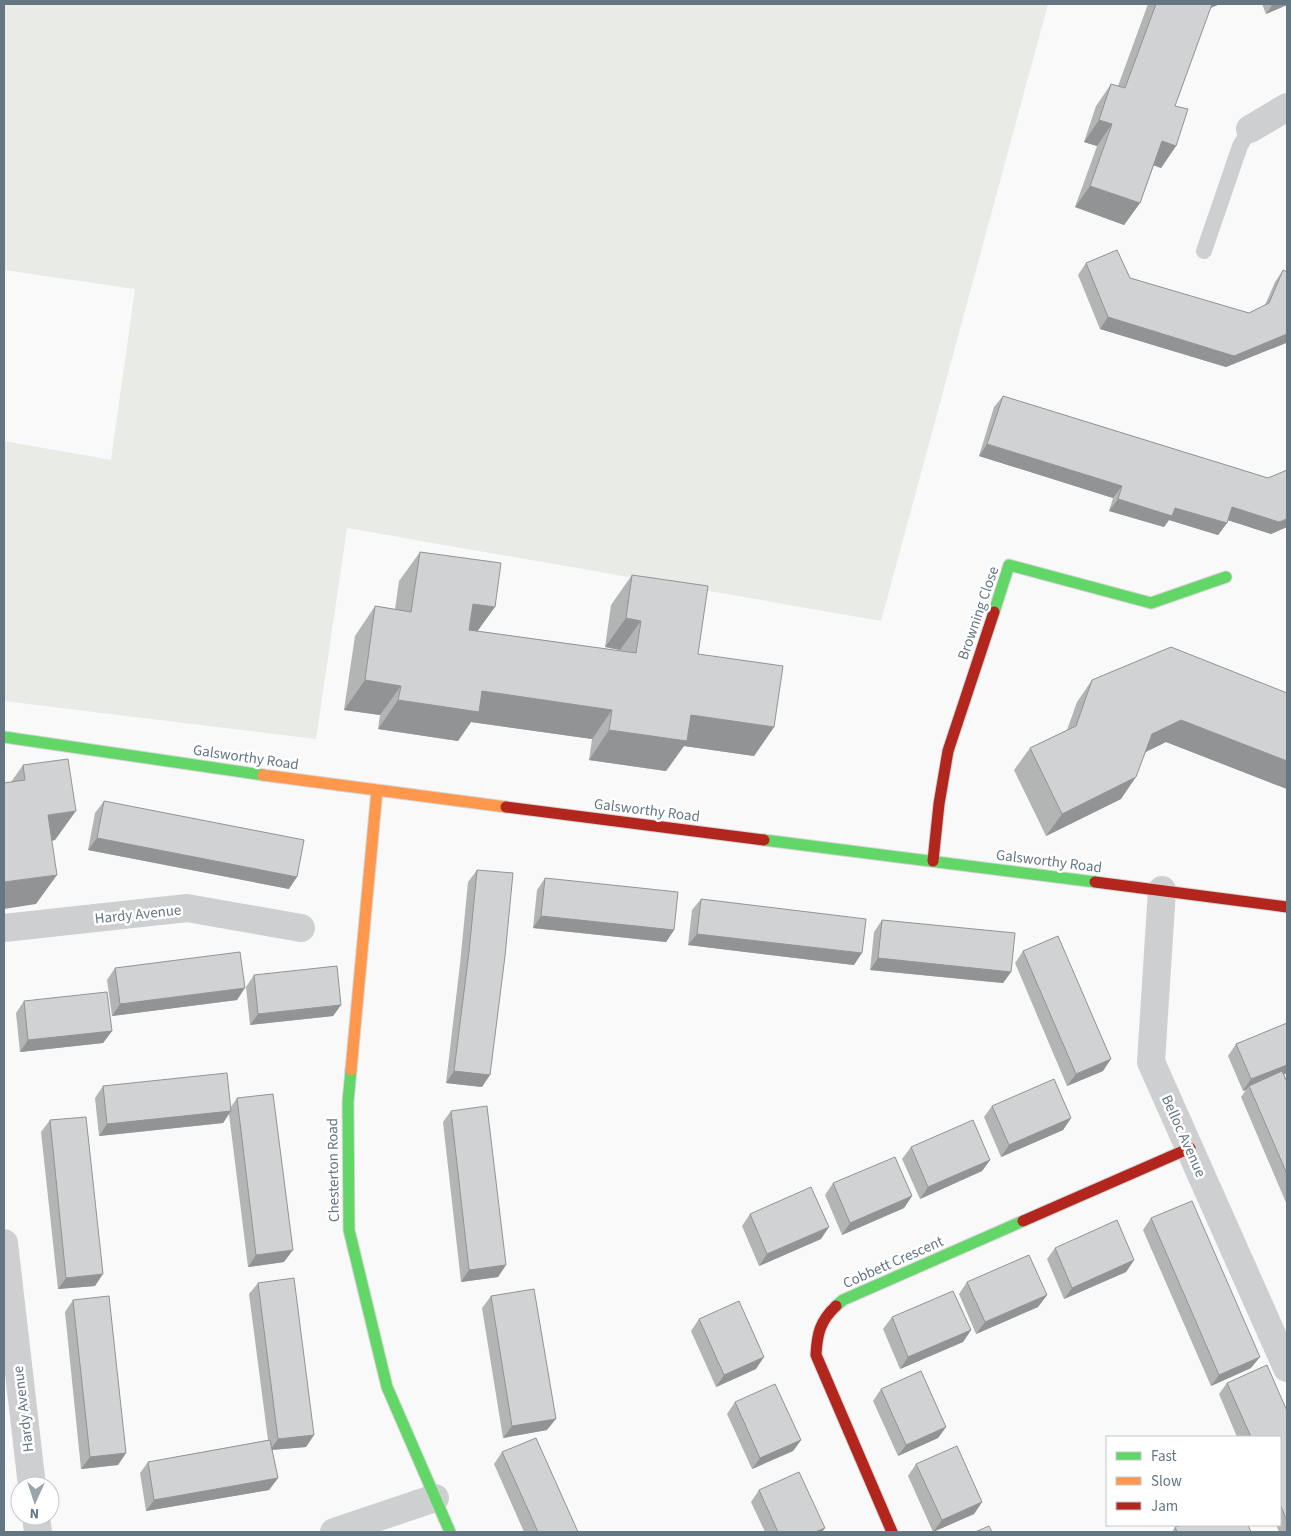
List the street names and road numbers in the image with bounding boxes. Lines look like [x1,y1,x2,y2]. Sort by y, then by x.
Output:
street label: Browning Close [953,564,1004,663]
street label: Galsworthy Road [192,740,300,775]
street label: Galsworthy Road [593,794,701,827]
street label: Galsworthy Road [995,845,1103,878]
street label: Hardy Avenue [94,900,182,929]
street label: Belloc Avenue [1156,1092,1211,1181]
street label: Chesterton Road [322,1118,345,1222]
street label: Cobbett Crescent [840,1231,947,1294]
street label: Hardy Avenue [8,1364,39,1453]

